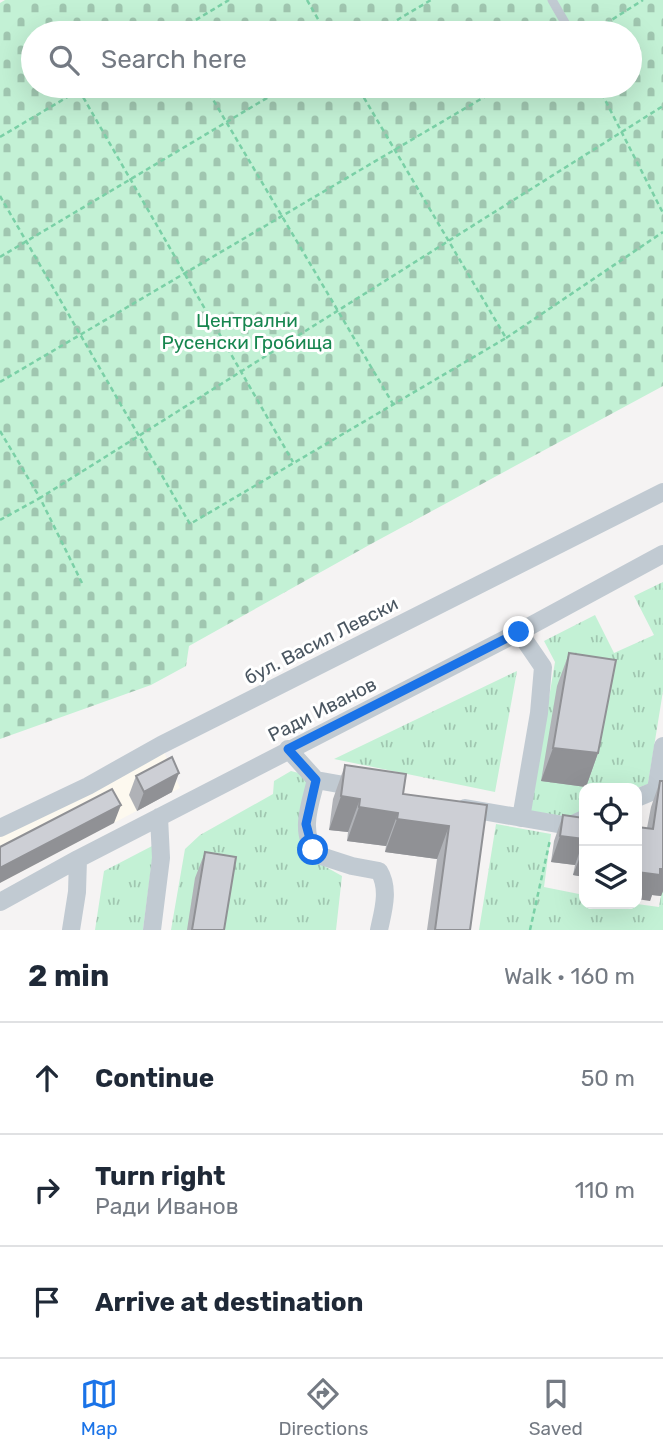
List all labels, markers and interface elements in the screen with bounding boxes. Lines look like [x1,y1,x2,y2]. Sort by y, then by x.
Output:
search box [21,21,642,98]
icon: search [45,41,83,79]
text: Search here [101,44,247,75]
park label: Централни Русенски Гробища [162,309,332,354]
street label: бул. Васил Левски [241,592,402,689]
route end [503,616,534,647]
street label: Ради Иванов [264,672,380,747]
map controls [579,783,642,909]
button: locate [579,783,642,846]
route start [297,834,328,865]
button: layers [579,846,642,909]
text: 2 min [28,958,109,994]
text: Walk · 160 m [504,962,635,990]
icon: ahead [28,1059,66,1097]
text: Continue [95,1063,214,1094]
text: 50 m [581,1064,635,1092]
text: Turn right [95,1161,225,1192]
icon: right [28,1171,66,1209]
text: 110 m [575,1176,635,1204]
text: Ради Иванов [95,1192,239,1220]
icon: arrive [28,1283,66,1321]
text: Arrive at destination [95,1287,363,1318]
tab: Map [80,1375,118,1440]
tab: Directions [278,1375,368,1440]
tab: Saved [529,1375,583,1440]

